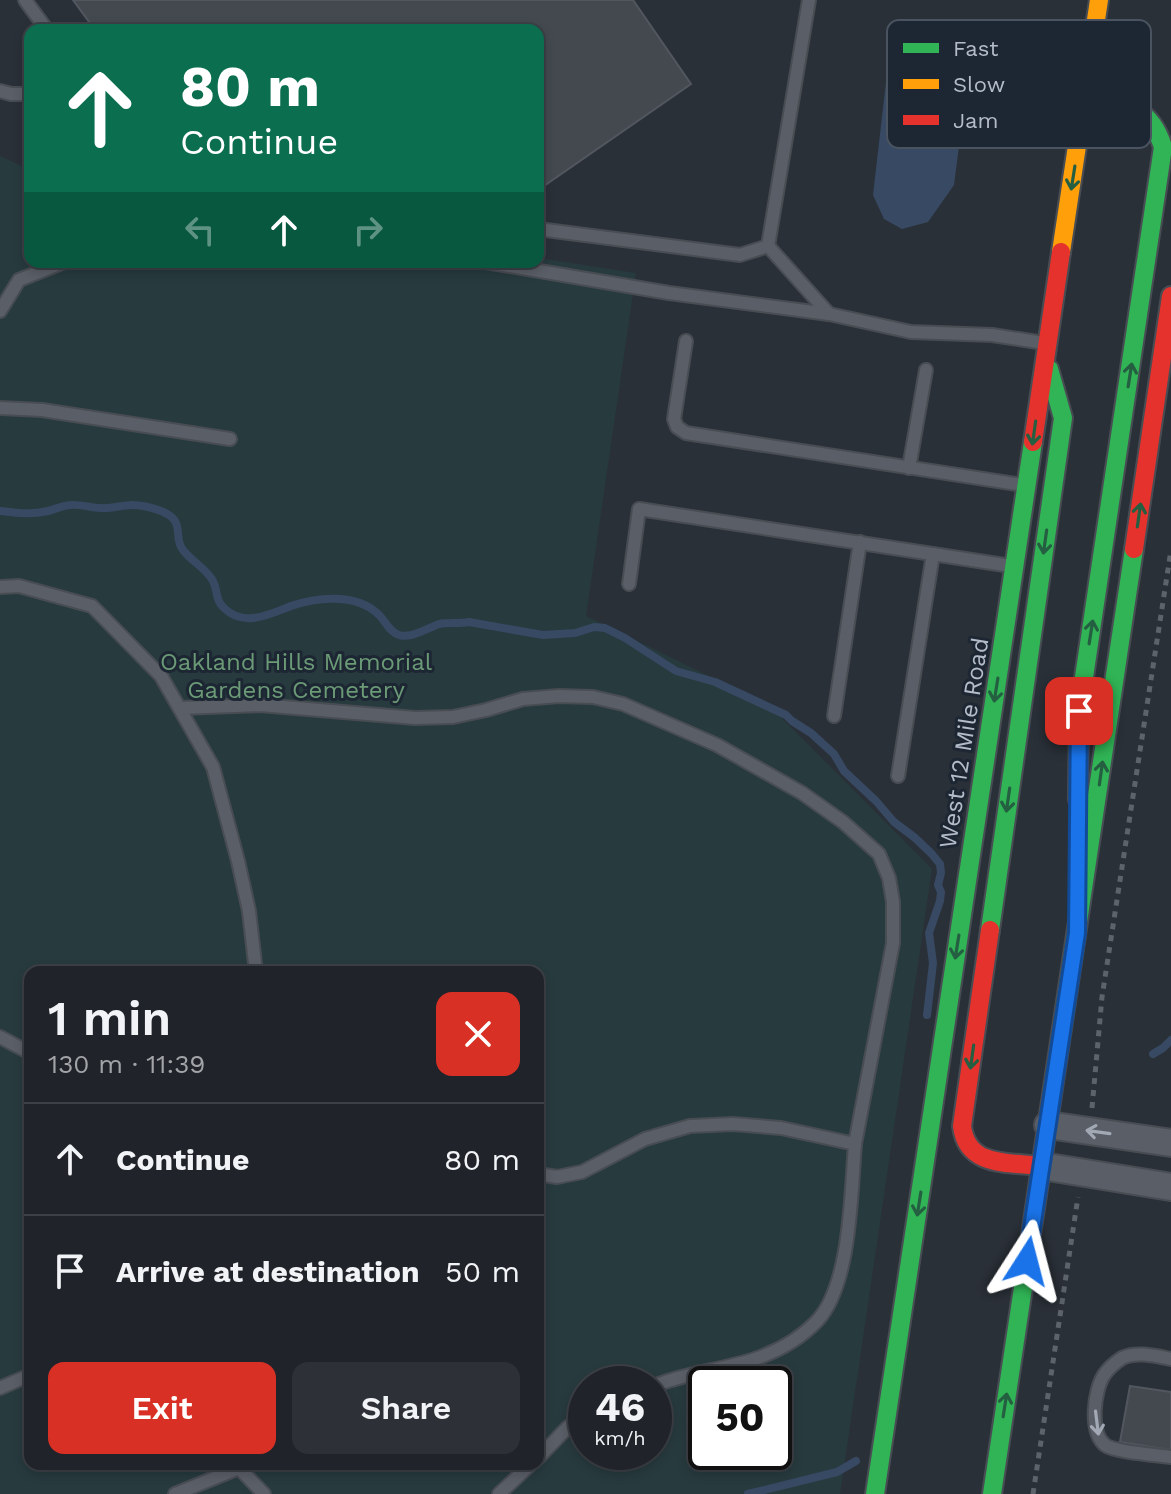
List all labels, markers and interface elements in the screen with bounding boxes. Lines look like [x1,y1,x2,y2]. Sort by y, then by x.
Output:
legend [887,20,1151,148]
text: Fast [953,36,999,61]
text: 80 m [180,54,320,120]
icon: ahead [48,56,152,160]
text: Slow [953,72,1005,97]
text: Jam [953,108,998,133]
text: Continue [180,121,338,163]
one-way arrow [1065,165,1080,190]
icon: left [178,208,222,252]
icon: ahead [262,208,306,252]
icon: right [346,208,390,252]
one-way arrow [1123,363,1138,388]
one-way arrow [1026,420,1041,445]
one-way arrow [1132,503,1147,529]
one-way arrow [1037,529,1052,554]
one-way arrow [1084,620,1099,645]
street label: West 12 Mile Road [934,636,994,850]
park label: Oakland Hills Memorial Gardens Cemetery [160,648,433,704]
one-way arrow [988,677,1003,702]
pin [1045,677,1113,745]
icon: arrive [1057,689,1101,733]
one-way arrow [1094,761,1109,786]
one-way arrow [1000,786,1015,812]
one-way arrow [949,934,964,959]
text: 1 min [48,990,171,1047]
button: close [436,992,520,1076]
one-way arrow [964,1044,979,1069]
text: 130 m · 11:39 [48,1049,205,1079]
one-way arrow [1086,1124,1111,1139]
icon: ahead [48,1137,92,1181]
text: Continue [116,1142,249,1177]
text: 80 m [444,1142,520,1177]
one-way arrow [911,1191,926,1216]
position arrow [985,1219,1069,1303]
icon: arrive [48,1249,92,1293]
text: Arrive at destination [116,1254,420,1289]
text: 50 m [445,1254,520,1289]
button: Exit [48,1362,276,1454]
button: Share [292,1362,520,1454]
speed limit sign: 50 [688,1366,792,1470]
text: 46 [595,1384,645,1431]
one-way arrow [998,1392,1013,1418]
one-way arrow [1090,1410,1105,1436]
text: km/h [594,1426,646,1450]

